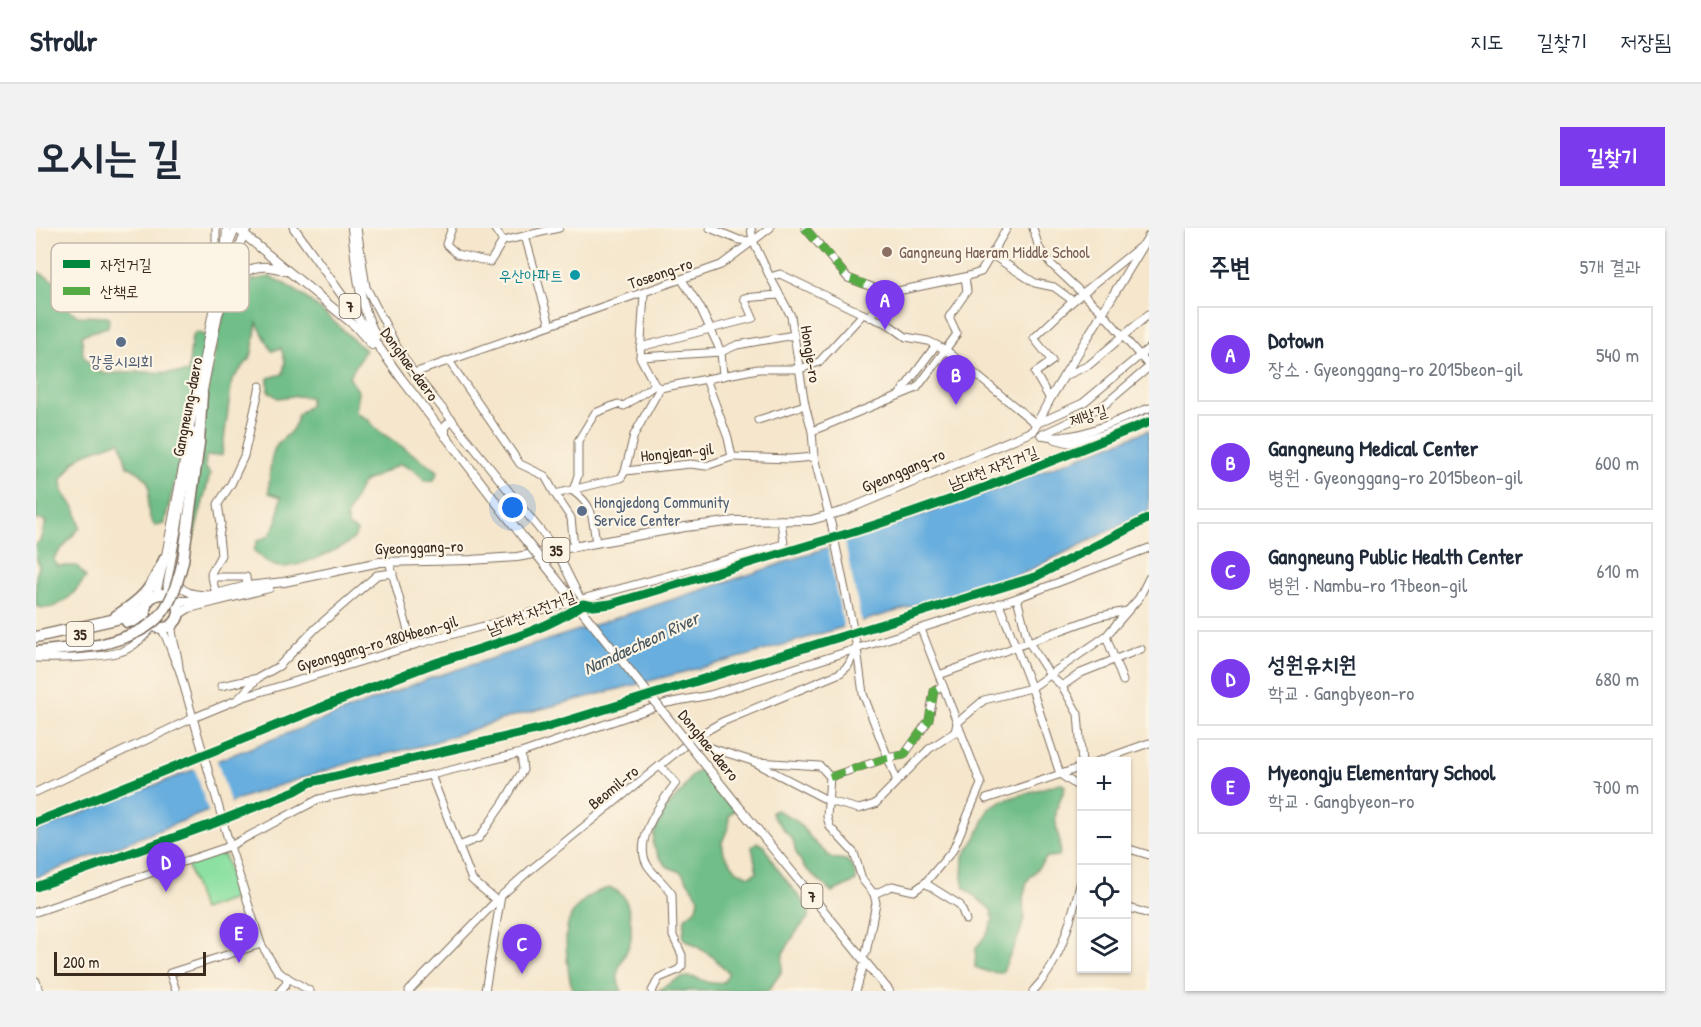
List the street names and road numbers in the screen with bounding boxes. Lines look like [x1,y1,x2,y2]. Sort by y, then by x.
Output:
street label: Toseong-ro [625,252,695,294]
road number: 7 [340,294,360,318]
street label: Donghae-daero [376,323,444,406]
street label: Hongje-ro [796,324,826,385]
street label: Gangneung-daero [167,355,208,458]
street label: 제방길 [1066,399,1110,431]
street label: Hongjean-gil [639,437,715,467]
street label: 남대천 자전거길 [945,440,1041,494]
street label: Gyeonggang-ro [858,442,949,497]
street label: Gyeonggang-ro [374,534,464,560]
road number: 35 [542,538,570,562]
street label: 남대천 자전거길 [483,584,579,640]
street label: Gyeonggang-ro 1804beon-gil [294,609,461,676]
road number: 35 [66,622,93,646]
street label: Donghae-daero [673,705,745,786]
street label: Beomil-ro [583,760,643,814]
road number: 7 [802,884,822,908]

